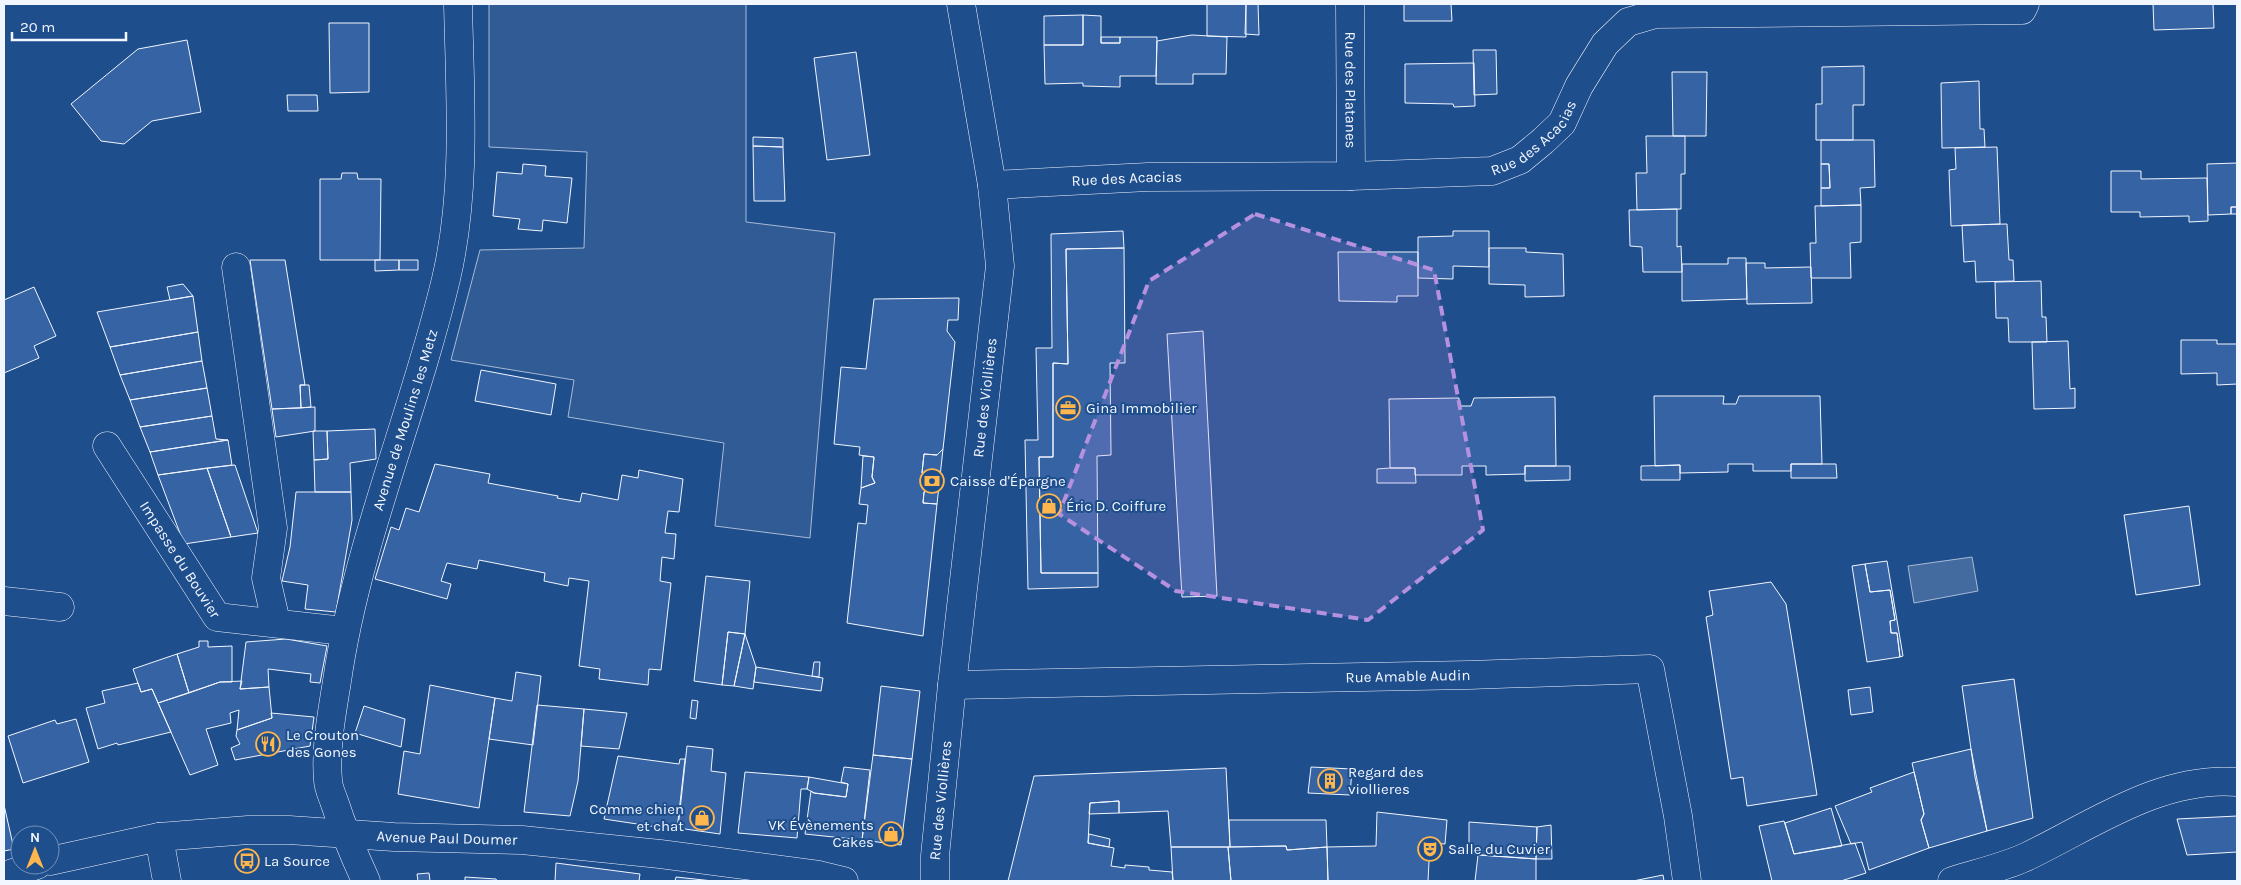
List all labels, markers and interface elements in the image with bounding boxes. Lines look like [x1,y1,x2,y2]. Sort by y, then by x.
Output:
scale bar [12,10,126,42]
text: 20 m [20,18,55,36]
street label: Rue des Platanes [1341,31,1360,149]
street label: Rue des Acacias [1488,97,1580,180]
street label: Rue des Acacias [1071,168,1182,190]
street label: Avenue de Moulins les Metz [369,327,442,513]
street label: Rue des Viollières [969,337,1001,459]
office icon: Gina Immobilier [1055,395,1081,421]
place label: Gina Immobilier [1086,399,1197,417]
bank icon: Caisse d'Épargne [919,468,945,494]
place label: Caisse d'Épargne [950,472,1066,490]
shop icon: Éric D. Coiffure [1036,493,1062,519]
place label: Éric D. Coiffure [1066,497,1166,515]
street label: Impasse du Bouvier [136,498,225,622]
street label: Rue Amable Audin [1345,666,1471,686]
place label: Le Crouton des Gones [286,726,359,761]
restaurant icon: Le Crouton des Gones [255,731,281,757]
street label: Rue des Viollières [926,740,955,861]
place label: Regard des viollieres [1348,763,1424,798]
building icon: Regard des viollieres [1317,768,1343,794]
place label: Comme chien et chat [589,800,684,835]
shop icon: Comme chien et chat [689,805,715,831]
place label: VK Évènements Cakes [768,816,874,851]
shop icon: VK Évènements Cakes [878,821,904,847]
north arrow [10,825,60,875]
street label: Avenue Paul Doumer [376,827,518,849]
text: N [30,829,40,846]
theatre icon: Salle du Cuvier [1417,836,1443,862]
place label: Salle du Cuvier [1448,840,1551,858]
bus stop icon: La Source [234,848,260,874]
place label: La Source [264,852,330,870]

